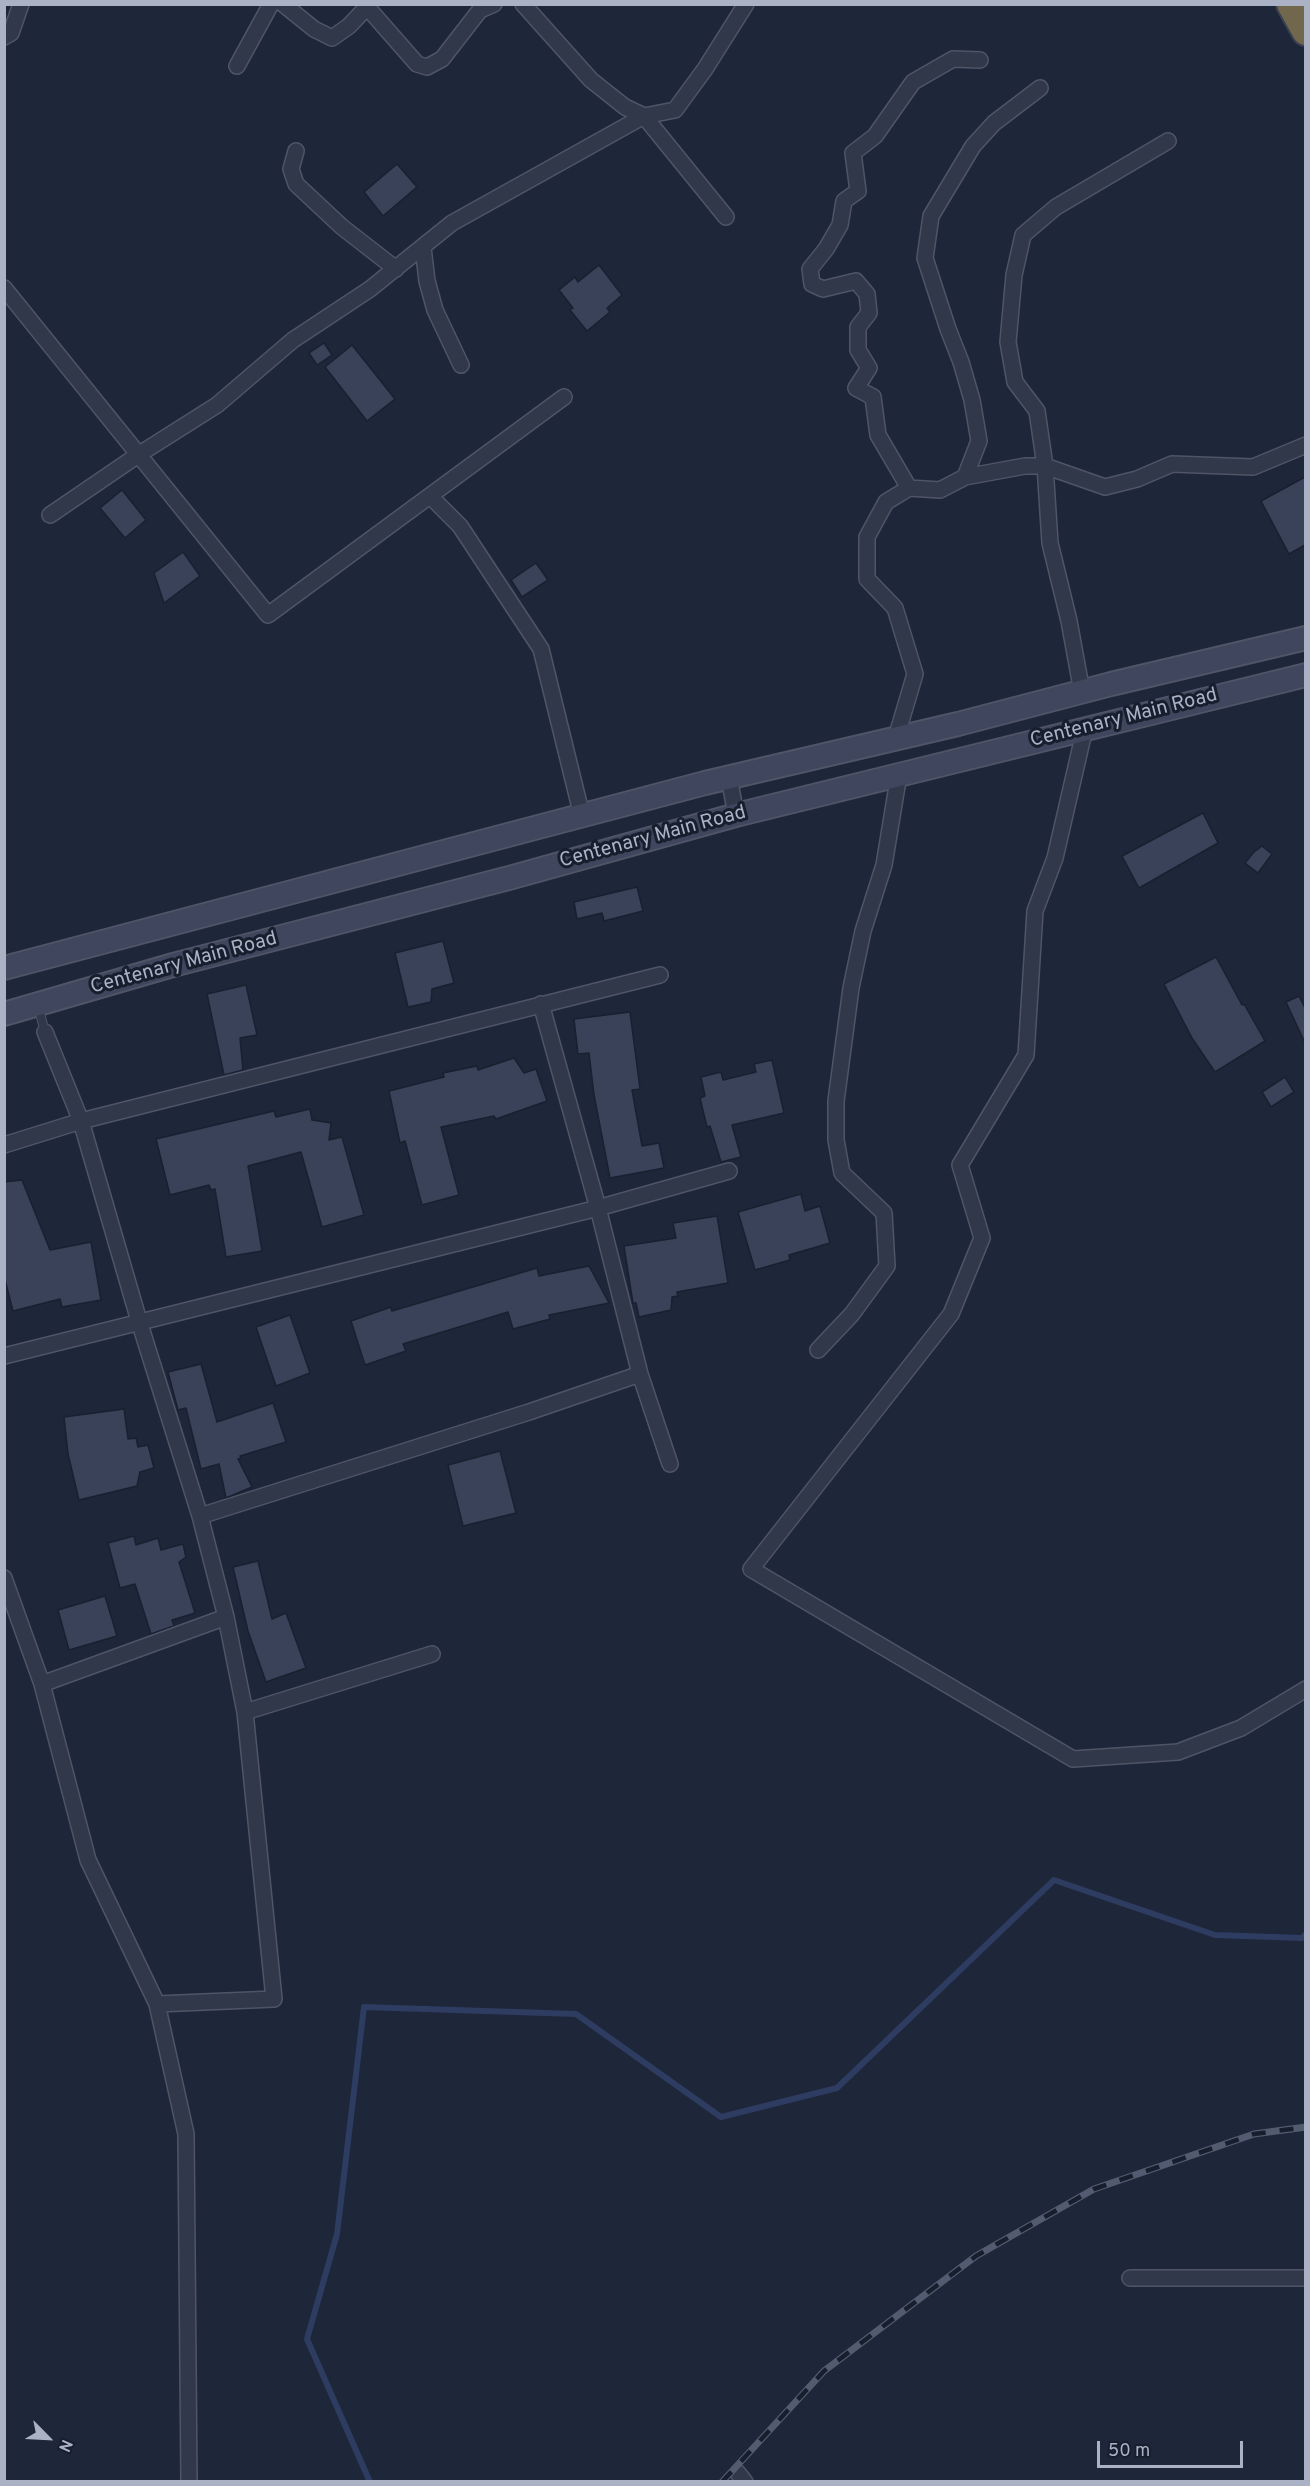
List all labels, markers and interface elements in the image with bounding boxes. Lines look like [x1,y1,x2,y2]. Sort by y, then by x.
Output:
street label: Centenary Main Road [1028,684,1220,754]
street label: Centenary Main Road [557,802,749,874]
street label: Centenary Main Road [88,928,280,1000]
north arrow [18,2408,78,2468]
scale bar [1100,2429,1246,2467]
text: N [53,2436,76,2455]
text: 50 m [1108,2440,1150,2463]

